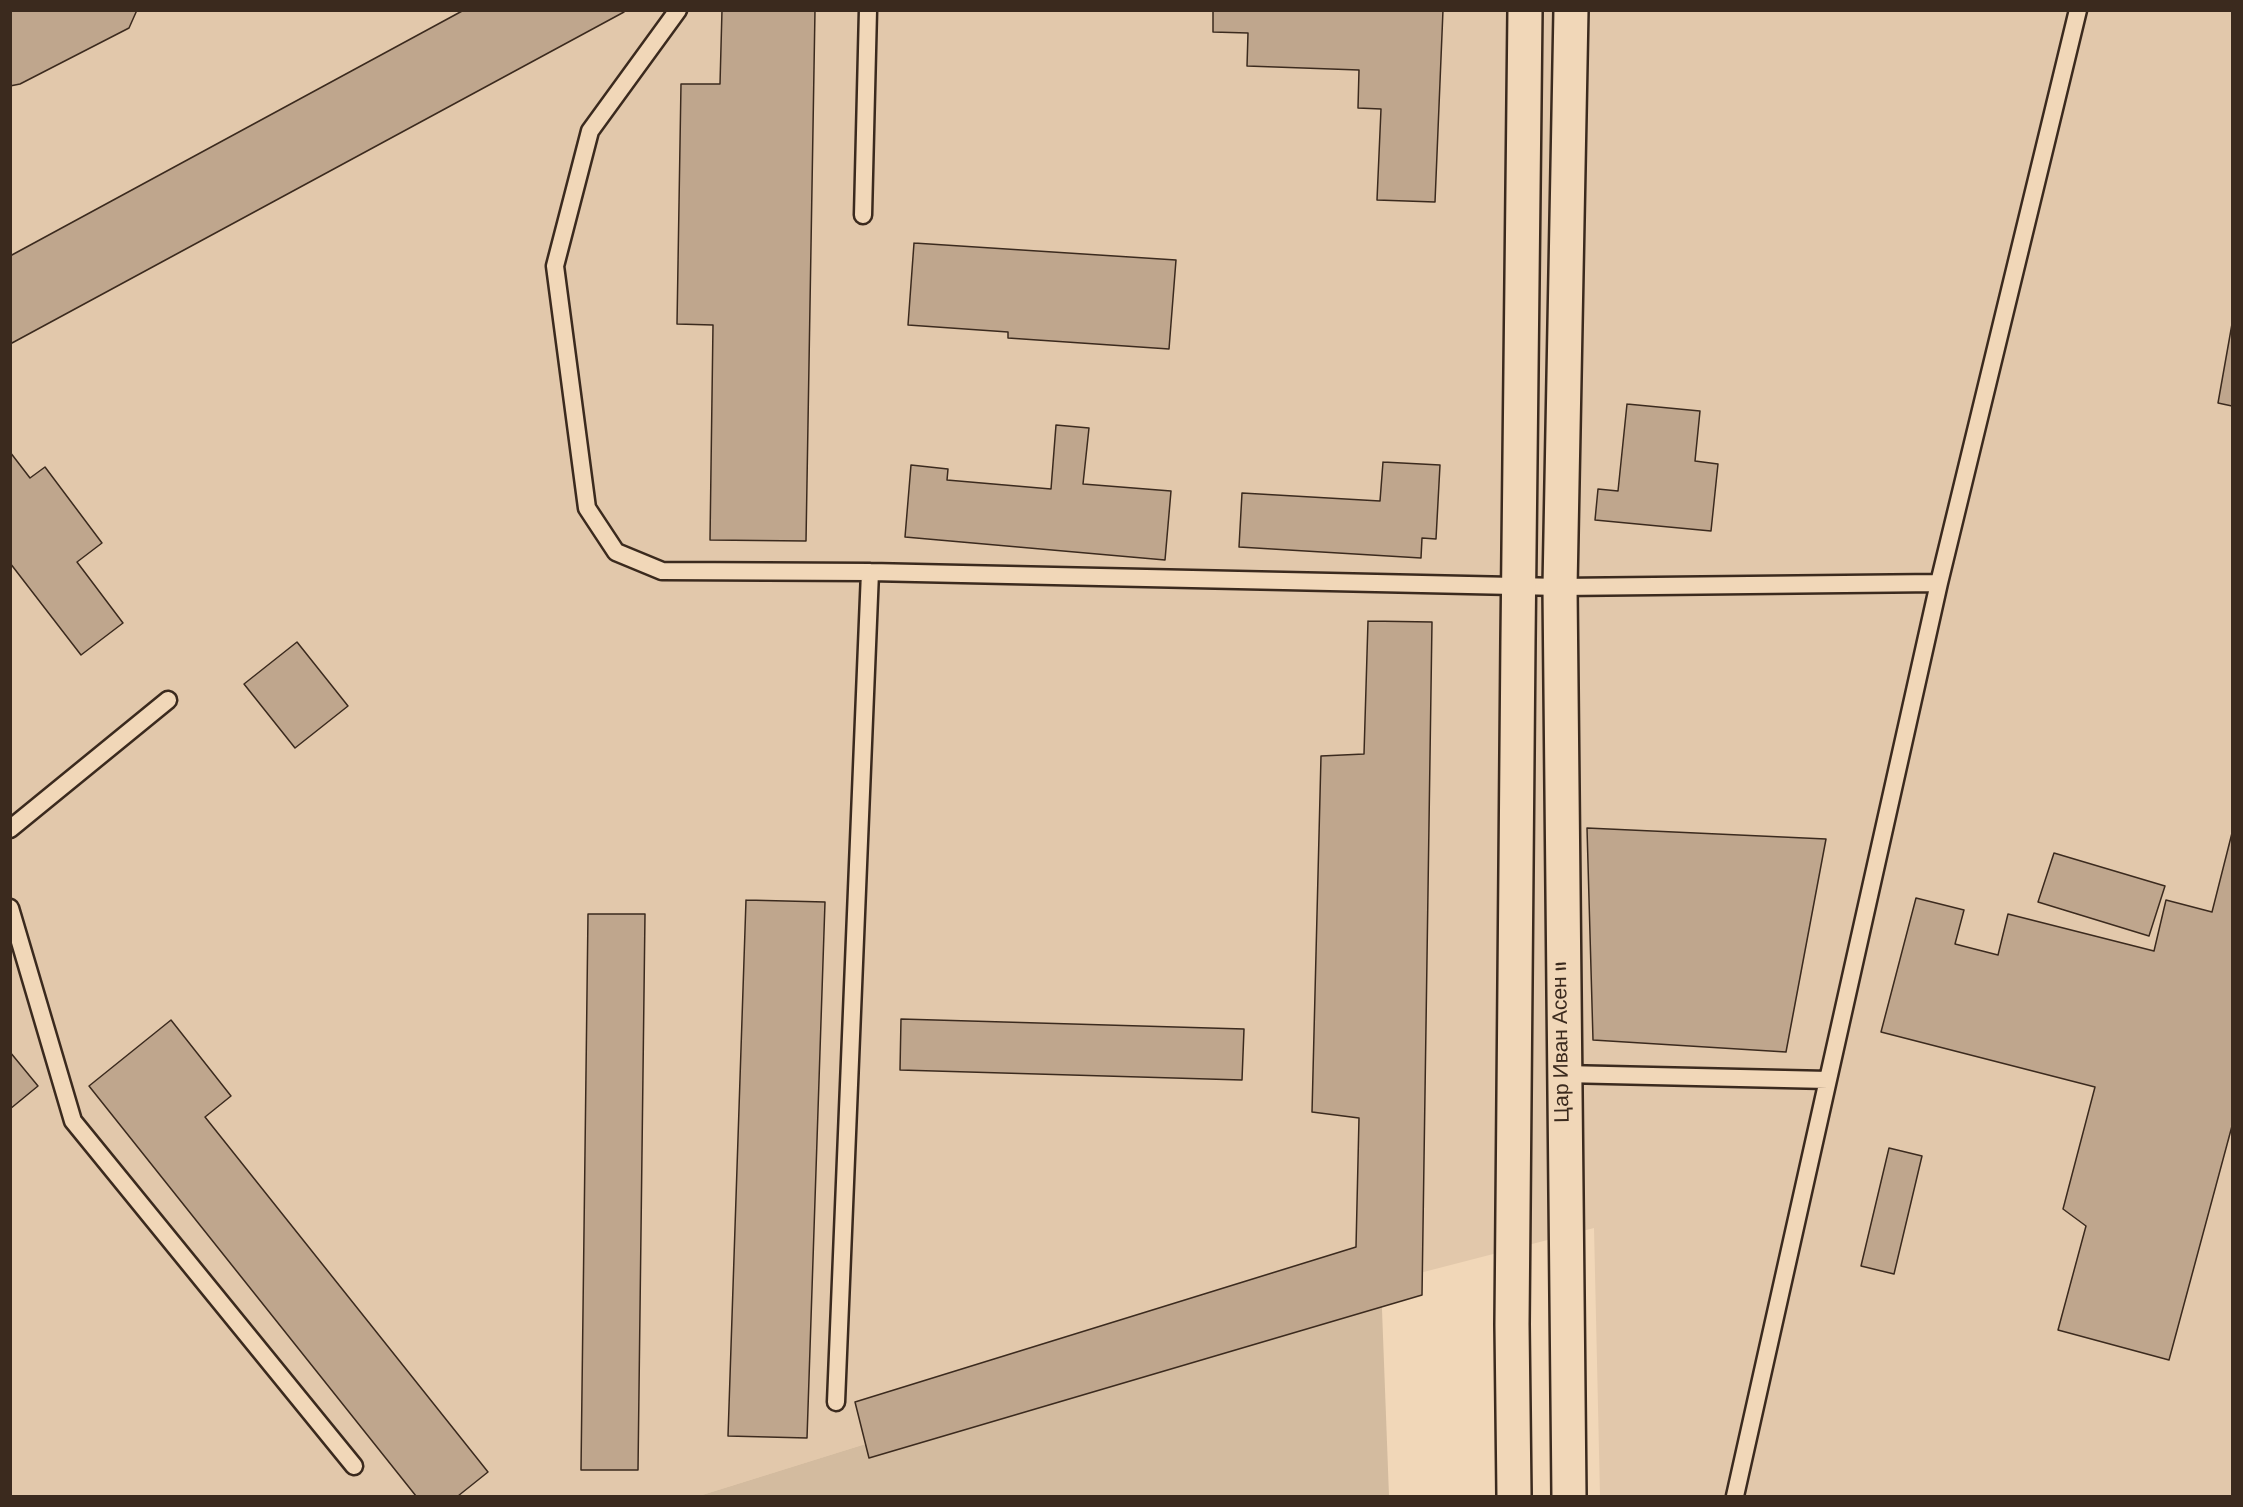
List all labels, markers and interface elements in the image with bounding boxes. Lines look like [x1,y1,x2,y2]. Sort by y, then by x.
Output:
street label: Цар Иван Асен II [1550,961,1578,1123]

